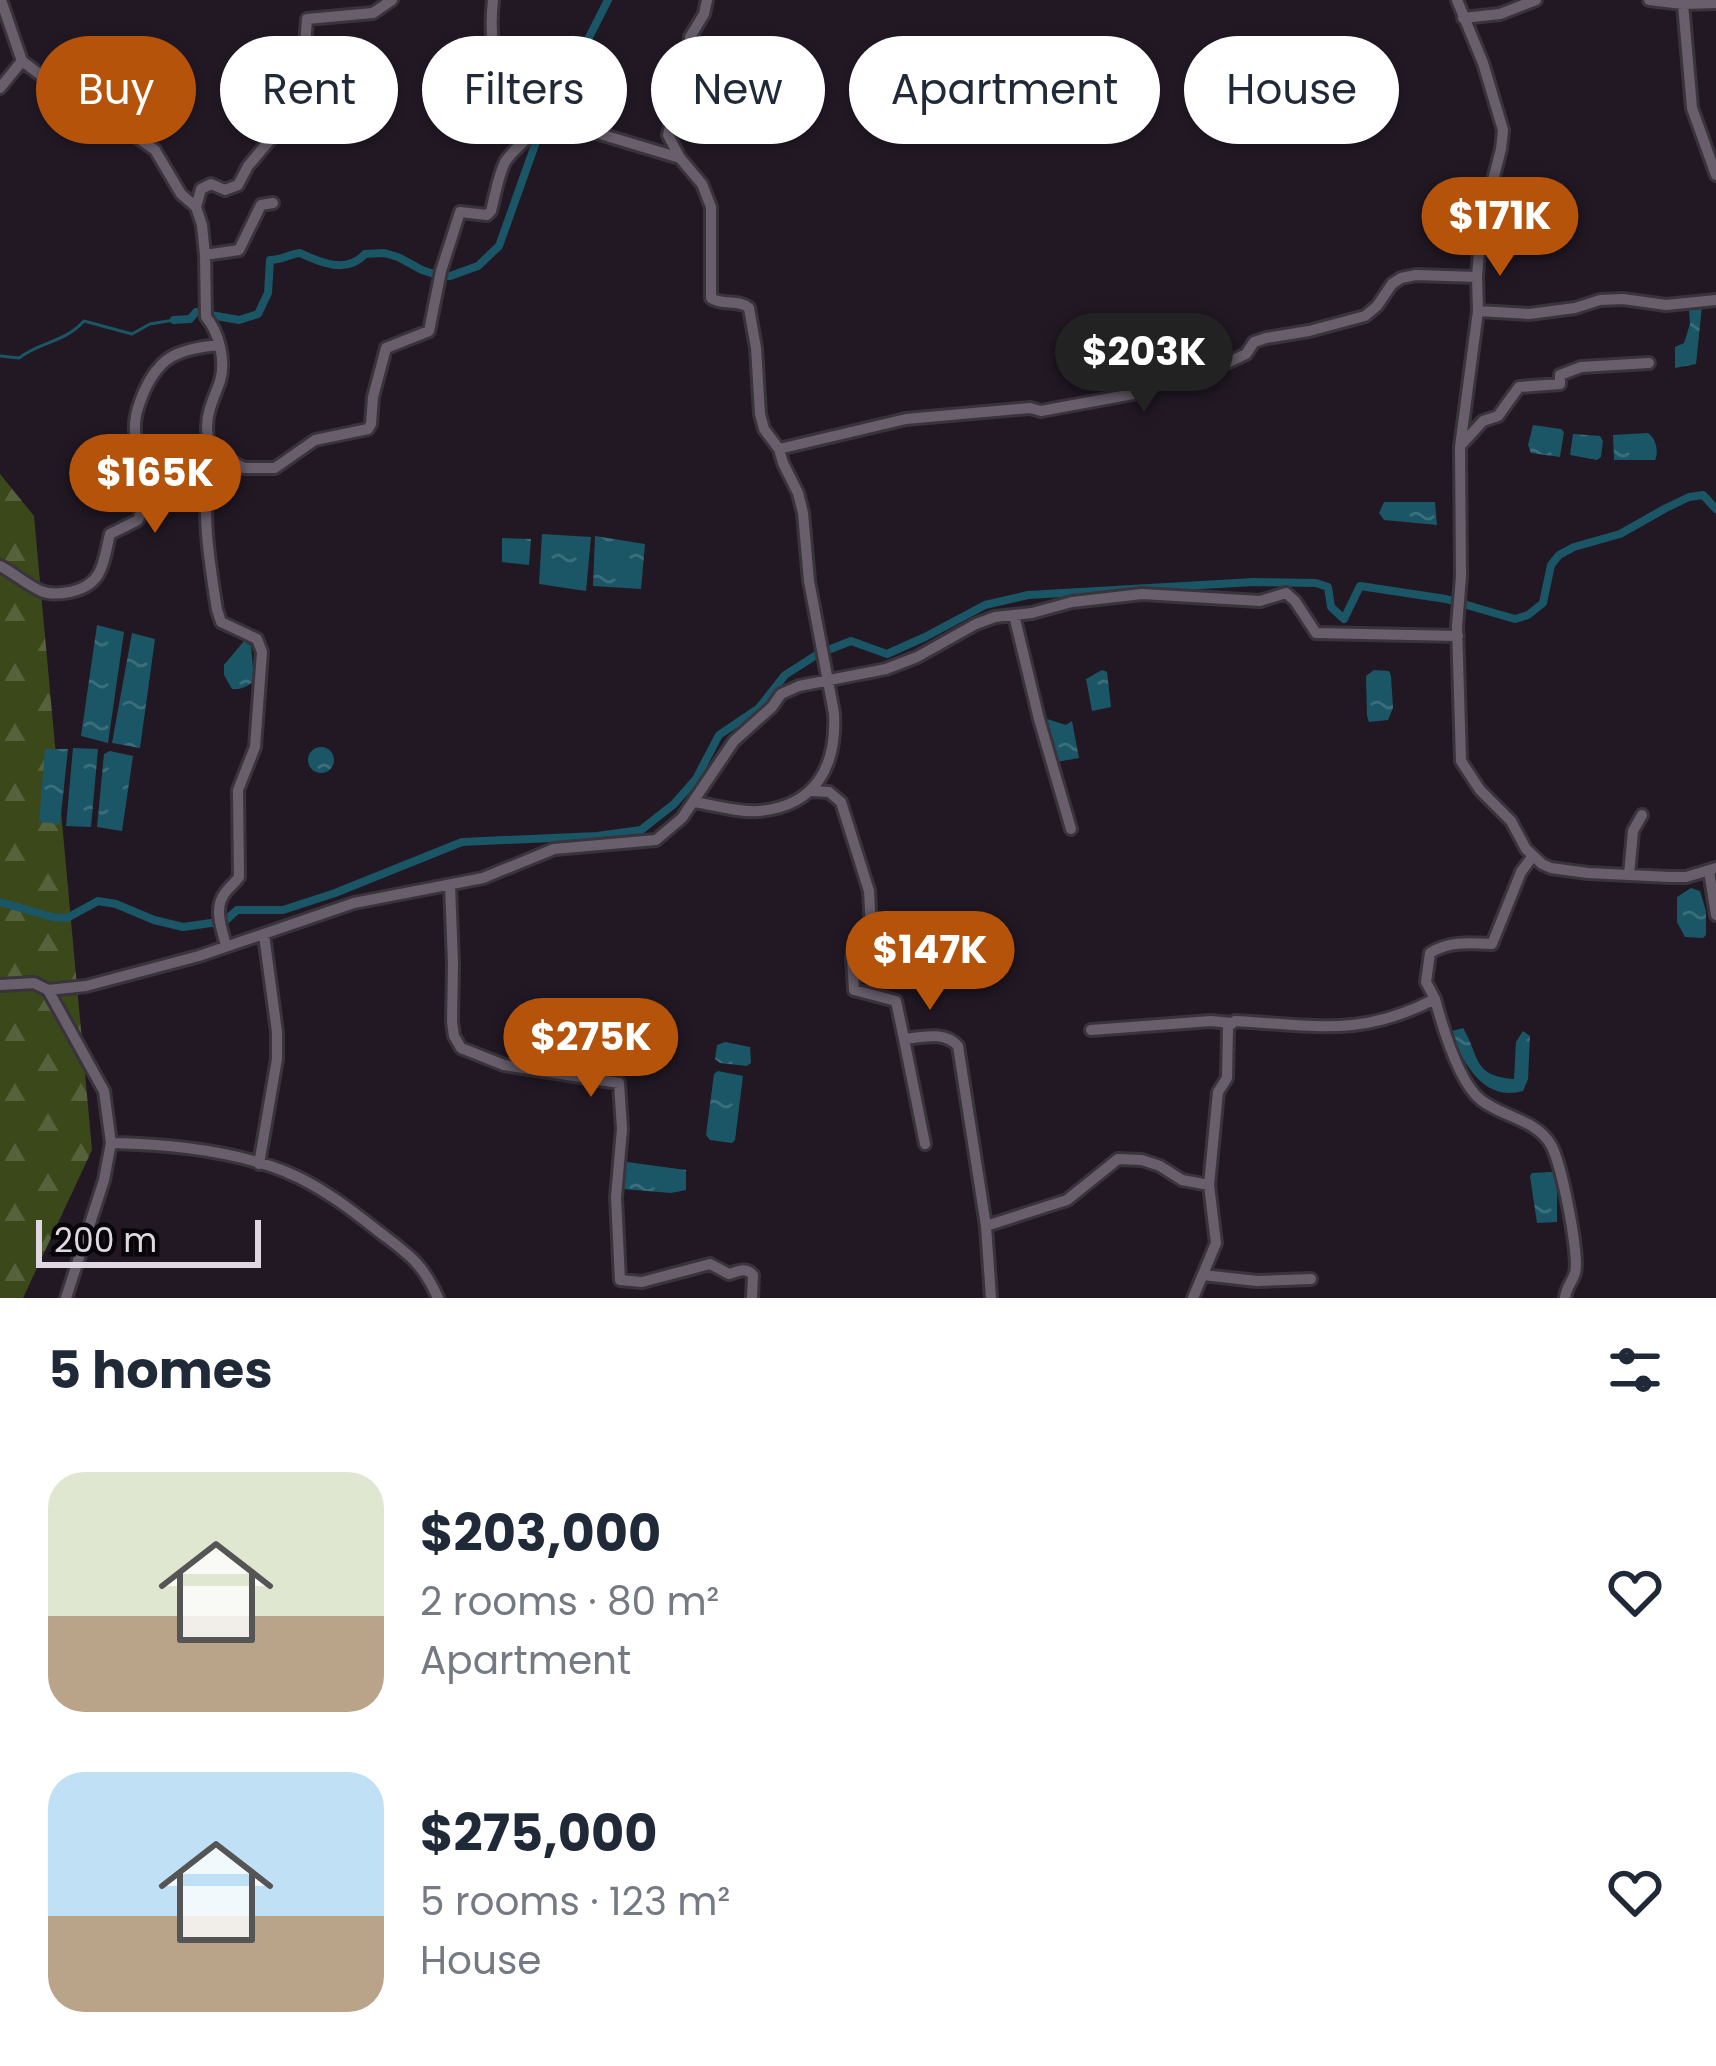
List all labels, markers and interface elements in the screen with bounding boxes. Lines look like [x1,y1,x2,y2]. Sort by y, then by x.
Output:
chip: Buy [36,36,196,144]
chip: Rent [220,36,398,144]
chip: Filters [422,36,627,144]
chip: New [651,36,825,144]
chip: Apartment [849,36,1160,144]
chip: House [1184,36,1399,144]
pin: $171K [1416,177,1584,279]
text: $171K [1448,188,1552,243]
pin: $203K [1060,313,1228,415]
text: $203K [1082,324,1206,379]
pin: $165K [71,434,239,536]
text: $165K [96,445,214,500]
pin: $147K [846,911,1014,1013]
text: $147K [873,922,987,977]
pin: $275K [507,998,675,1100]
text: $275K [530,1009,652,1064]
scale bar [36,1214,261,1267]
text: 200 m [54,1217,157,1264]
text: 5 homes [48,1334,273,1406]
icon: filters [1602,1337,1668,1403]
text: $203,000 [420,1497,661,1569]
icon: home [144,1520,288,1664]
icon: heart [1602,1559,1668,1625]
text: 2 rooms · 80 m² [420,1574,719,1629]
text: Apartment [420,1633,631,1688]
text: $275,000 [420,1797,658,1869]
icon: home [144,1820,288,1964]
icon: heart [1602,1859,1668,1925]
text: 5 rooms · 123 m² [420,1874,730,1929]
text: House [420,1933,541,1988]

